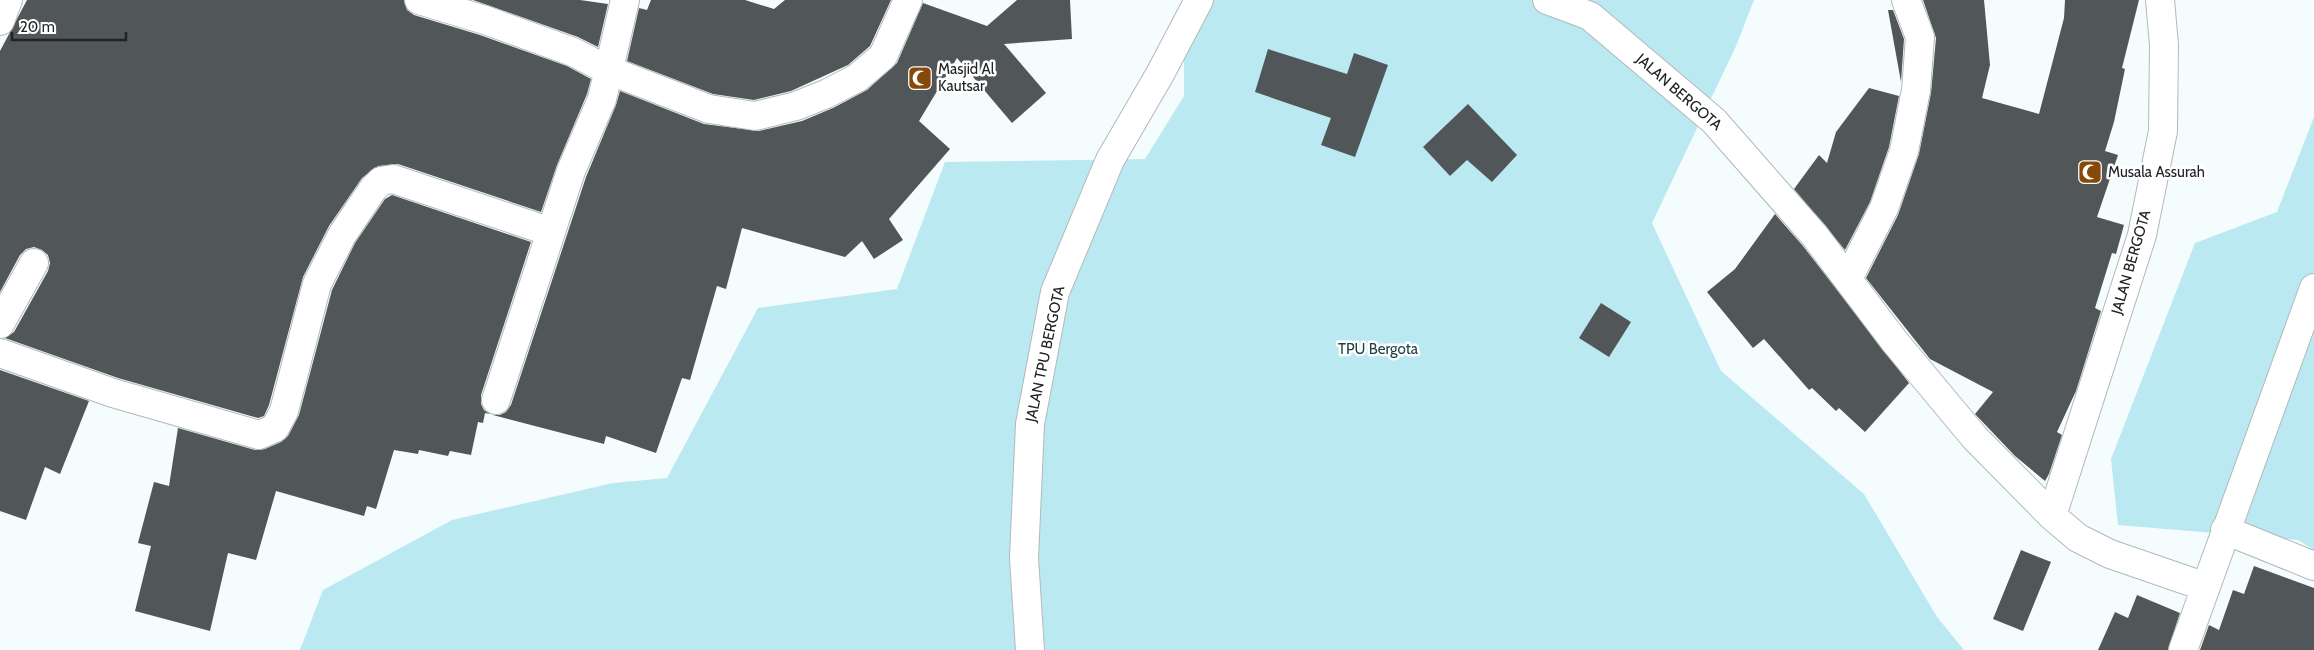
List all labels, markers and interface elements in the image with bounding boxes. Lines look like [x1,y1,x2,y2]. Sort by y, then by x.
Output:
scale bar [12,10,126,42]
text: 20 m [20,18,55,36]
street label: JALAN BERGOTA [1632,49,1726,135]
place label: Masjid Al Kautsar [938,60,995,95]
mosque icon: Masjid Al Kautsar [907,65,933,91]
mosque icon: Musala Assurah [2077,159,2103,185]
place label: Musala Assurah [2108,163,2205,181]
street label: JALAN BERGOTA [2107,207,2155,317]
street label: JALAN TPU BERGOTA [1022,284,1068,425]
park label: TPU Bergota [1338,340,1419,358]

